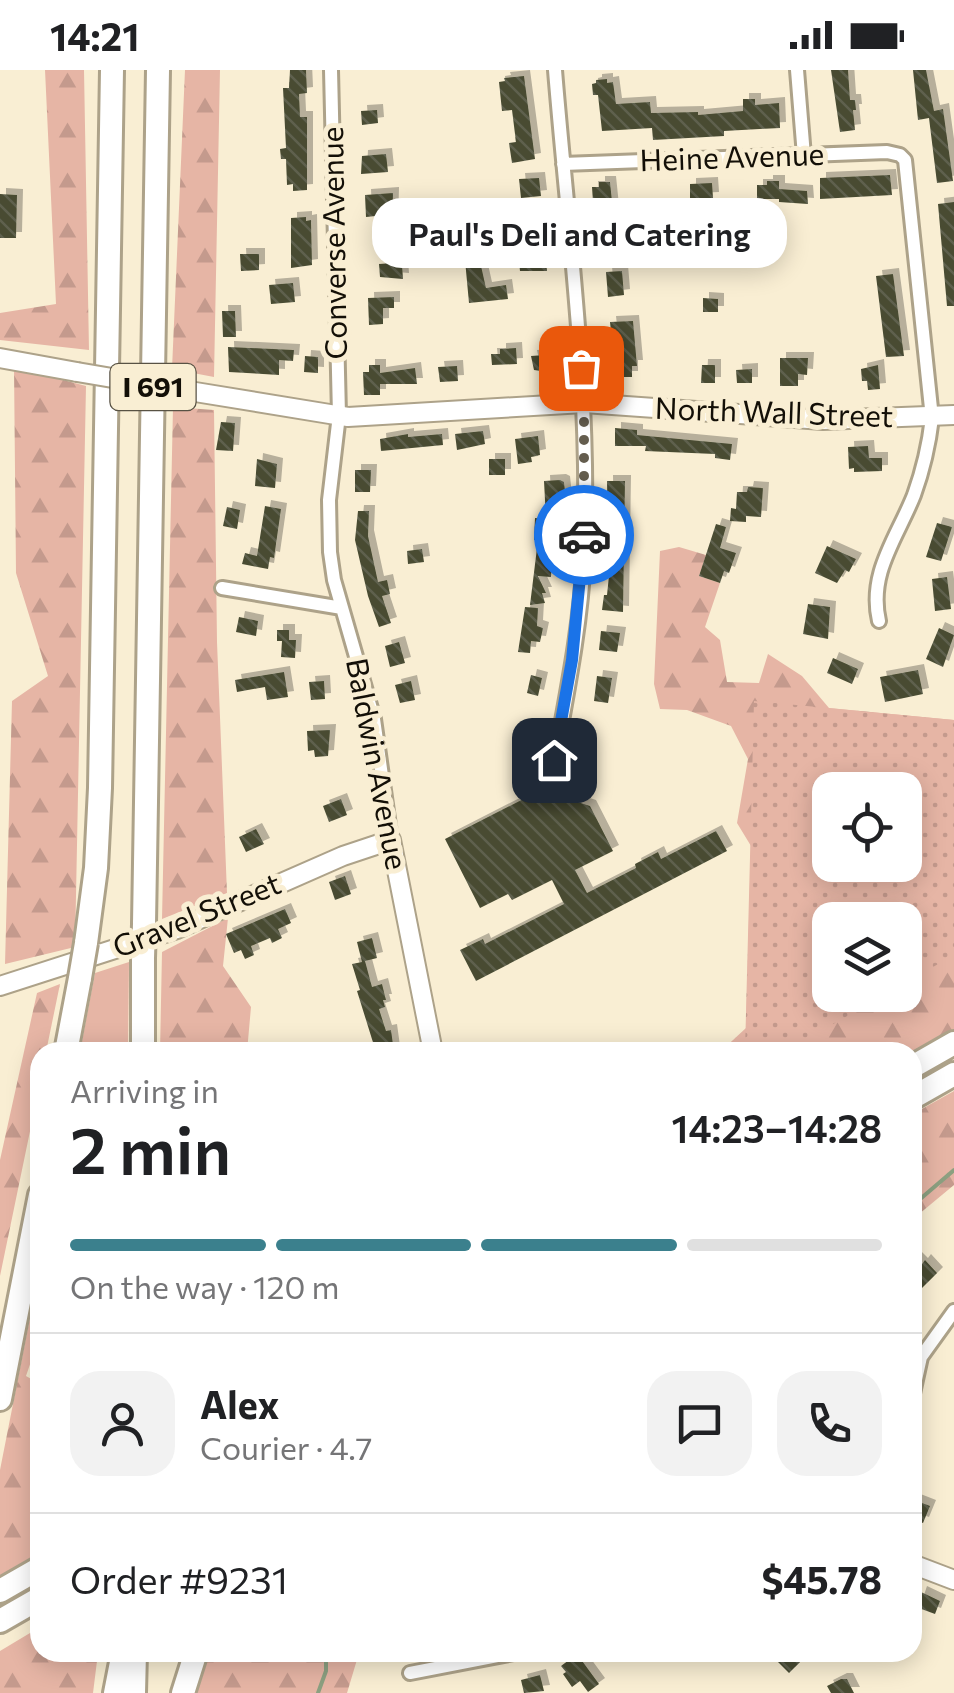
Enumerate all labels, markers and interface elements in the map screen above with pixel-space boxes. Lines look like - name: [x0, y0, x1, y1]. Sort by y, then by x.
- text: 14:21: [50, 12, 139, 59]
- street label: Converse Avenue: [312, 126, 353, 360]
- street label: Heine Avenue: [639, 134, 825, 177]
- callout: Paul's Deli and Catering: [374, 198, 788, 268]
- text: Paul's Deli and Catering: [408, 213, 751, 253]
- pin: [539, 326, 624, 411]
- icon: bag: [554, 341, 609, 396]
- road number: I 691: [110, 364, 196, 410]
- street label: North Wall Street: [654, 388, 894, 433]
- courier: [534, 485, 634, 585]
- icon: car: [557, 508, 612, 563]
- street label: Baldwin Avenue: [340, 655, 417, 872]
- pin: [512, 718, 597, 803]
- icon: home: [527, 733, 582, 788]
- map controls: [812, 772, 922, 1012]
- button: locate: [812, 772, 922, 882]
- street label: Gravel Street: [107, 863, 285, 964]
- button: layers: [812, 902, 922, 1012]
- text: Arriving in: [70, 1070, 219, 1110]
- text: 14:23–14:28: [672, 1104, 882, 1151]
- text: 2 min: [70, 1108, 231, 1187]
- text: On the way · 120 m: [70, 1266, 339, 1306]
- button: person: [70, 1371, 175, 1476]
- button: chat: [647, 1371, 752, 1476]
- button: phone: [777, 1371, 882, 1476]
- text: Alex: [200, 1380, 279, 1427]
- text: Courier · 4.7: [200, 1427, 373, 1467]
- text: Order #9231: [70, 1555, 288, 1602]
- text: $45.78: [761, 1555, 882, 1602]

